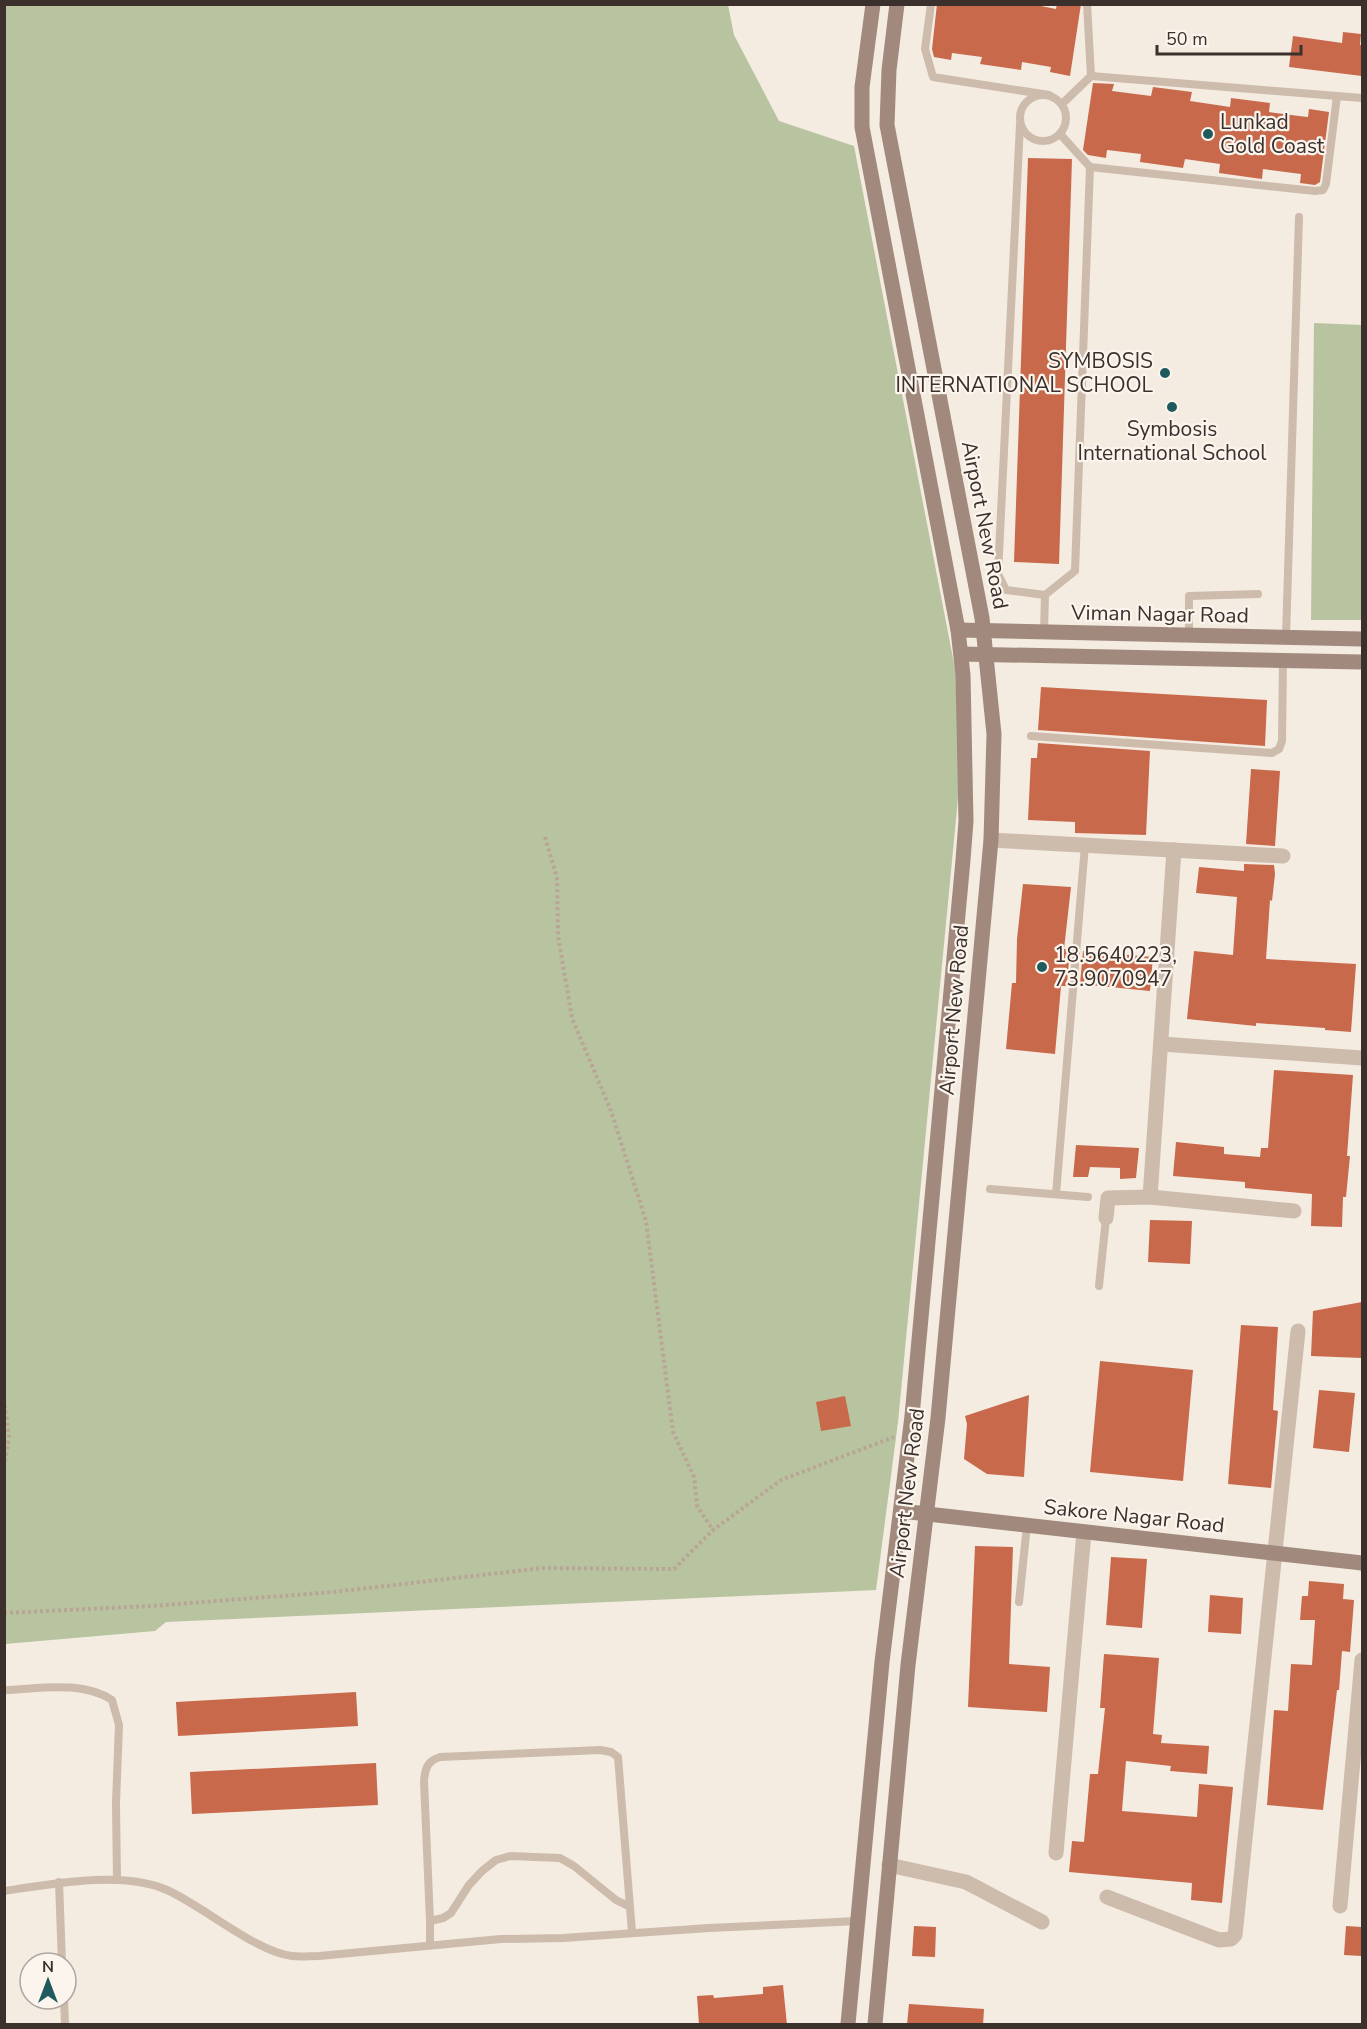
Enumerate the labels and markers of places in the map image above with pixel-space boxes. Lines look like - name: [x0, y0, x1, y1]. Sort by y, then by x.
- place label: Lunkad Gold Coast: [1220, 108, 1325, 160]
- marker: Lunkad Gold Coast: [1201, 127, 1215, 141]
- place label: SYMBOSIS INTERNATIONAL SCHOOL: [895, 347, 1154, 399]
- marker: SYMBOSIS INTERNATIONAL SCHOOL: [1158, 366, 1172, 380]
- marker: Symbosis International School: [1165, 400, 1179, 414]
- place label: Symbosis International School: [1078, 415, 1267, 467]
- place label: 18.5640223, 73.9070947: [1054, 941, 1177, 993]
- marker: 18.5640223, 73.9070947: [1035, 960, 1049, 974]

